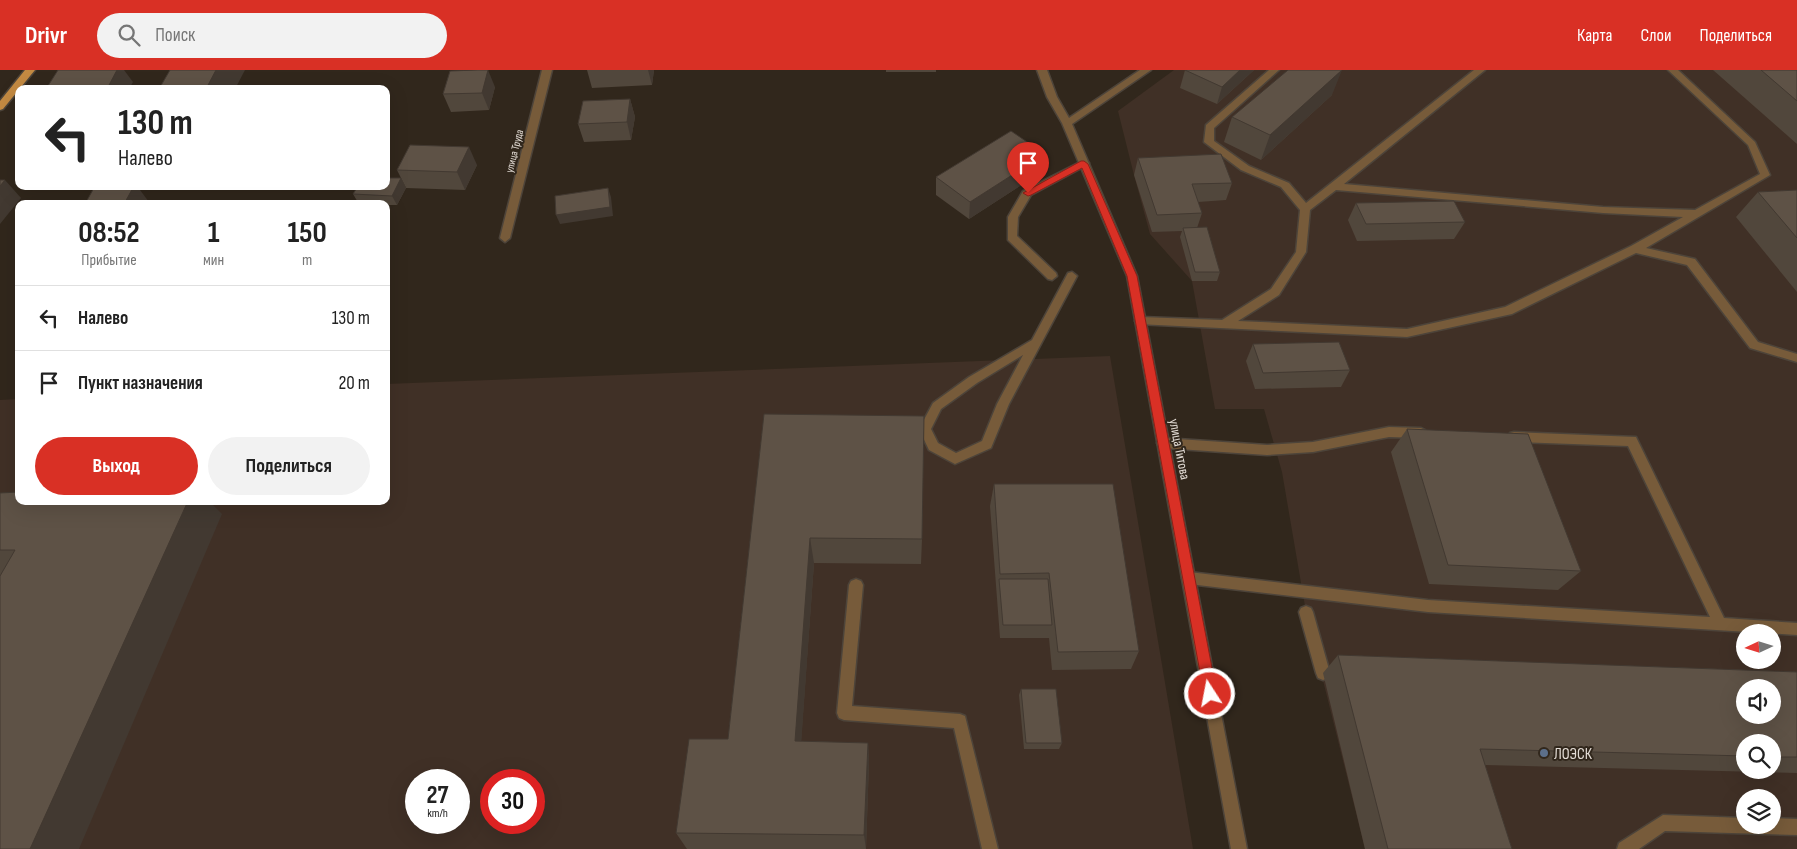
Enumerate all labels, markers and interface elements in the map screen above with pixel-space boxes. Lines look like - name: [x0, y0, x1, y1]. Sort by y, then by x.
- search box: [97, 13, 447, 58]
- text: Drivr: [25, 21, 67, 50]
- icon: search: [115, 21, 143, 49]
- text: Поиск: [155, 24, 195, 47]
- text: Карта: [1577, 25, 1613, 46]
- text: Слои: [1641, 25, 1672, 46]
- text: Поделиться: [1700, 25, 1772, 46]
- text: 130 m: [118, 102, 193, 145]
- icon: left: [35, 105, 100, 170]
- street label: улица Труда: [503, 128, 526, 174]
- pin: [1007, 142, 1049, 193]
- text: Налево: [118, 145, 173, 172]
- icon: arrive: [1014, 149, 1042, 177]
- text: 08:52: [78, 215, 140, 251]
- text: 1: [208, 215, 219, 251]
- text: 150: [287, 215, 327, 251]
- text: Прибытие: [81, 251, 137, 270]
- text: мин: [203, 251, 224, 270]
- text: m: [302, 251, 312, 270]
- icon: left: [35, 304, 63, 332]
- text: Налево: [78, 307, 128, 330]
- text: 130 m: [332, 307, 370, 330]
- icon: arrive: [35, 369, 63, 397]
- text: Пункт назначения: [78, 372, 203, 395]
- text: 20 m: [338, 372, 370, 395]
- street label: улица Титова: [1165, 417, 1194, 481]
- button: Выход: [35, 437, 198, 495]
- button: Поделиться: [208, 437, 370, 495]
- north arrow: [1736, 624, 1781, 669]
- map controls: [1736, 624, 1781, 834]
- position arrow: [1183, 667, 1235, 719]
- button: sound: [1736, 679, 1781, 724]
- button: search: [1736, 734, 1781, 779]
- place label: ЛОЭСК: [1554, 745, 1593, 764]
- marker: ЛОЭСК: [1538, 747, 1550, 759]
- speed limit sign: 30: [480, 769, 545, 834]
- text: 27: [427, 780, 448, 811]
- button: layers: [1736, 789, 1781, 834]
- text: km/h: [427, 806, 448, 821]

